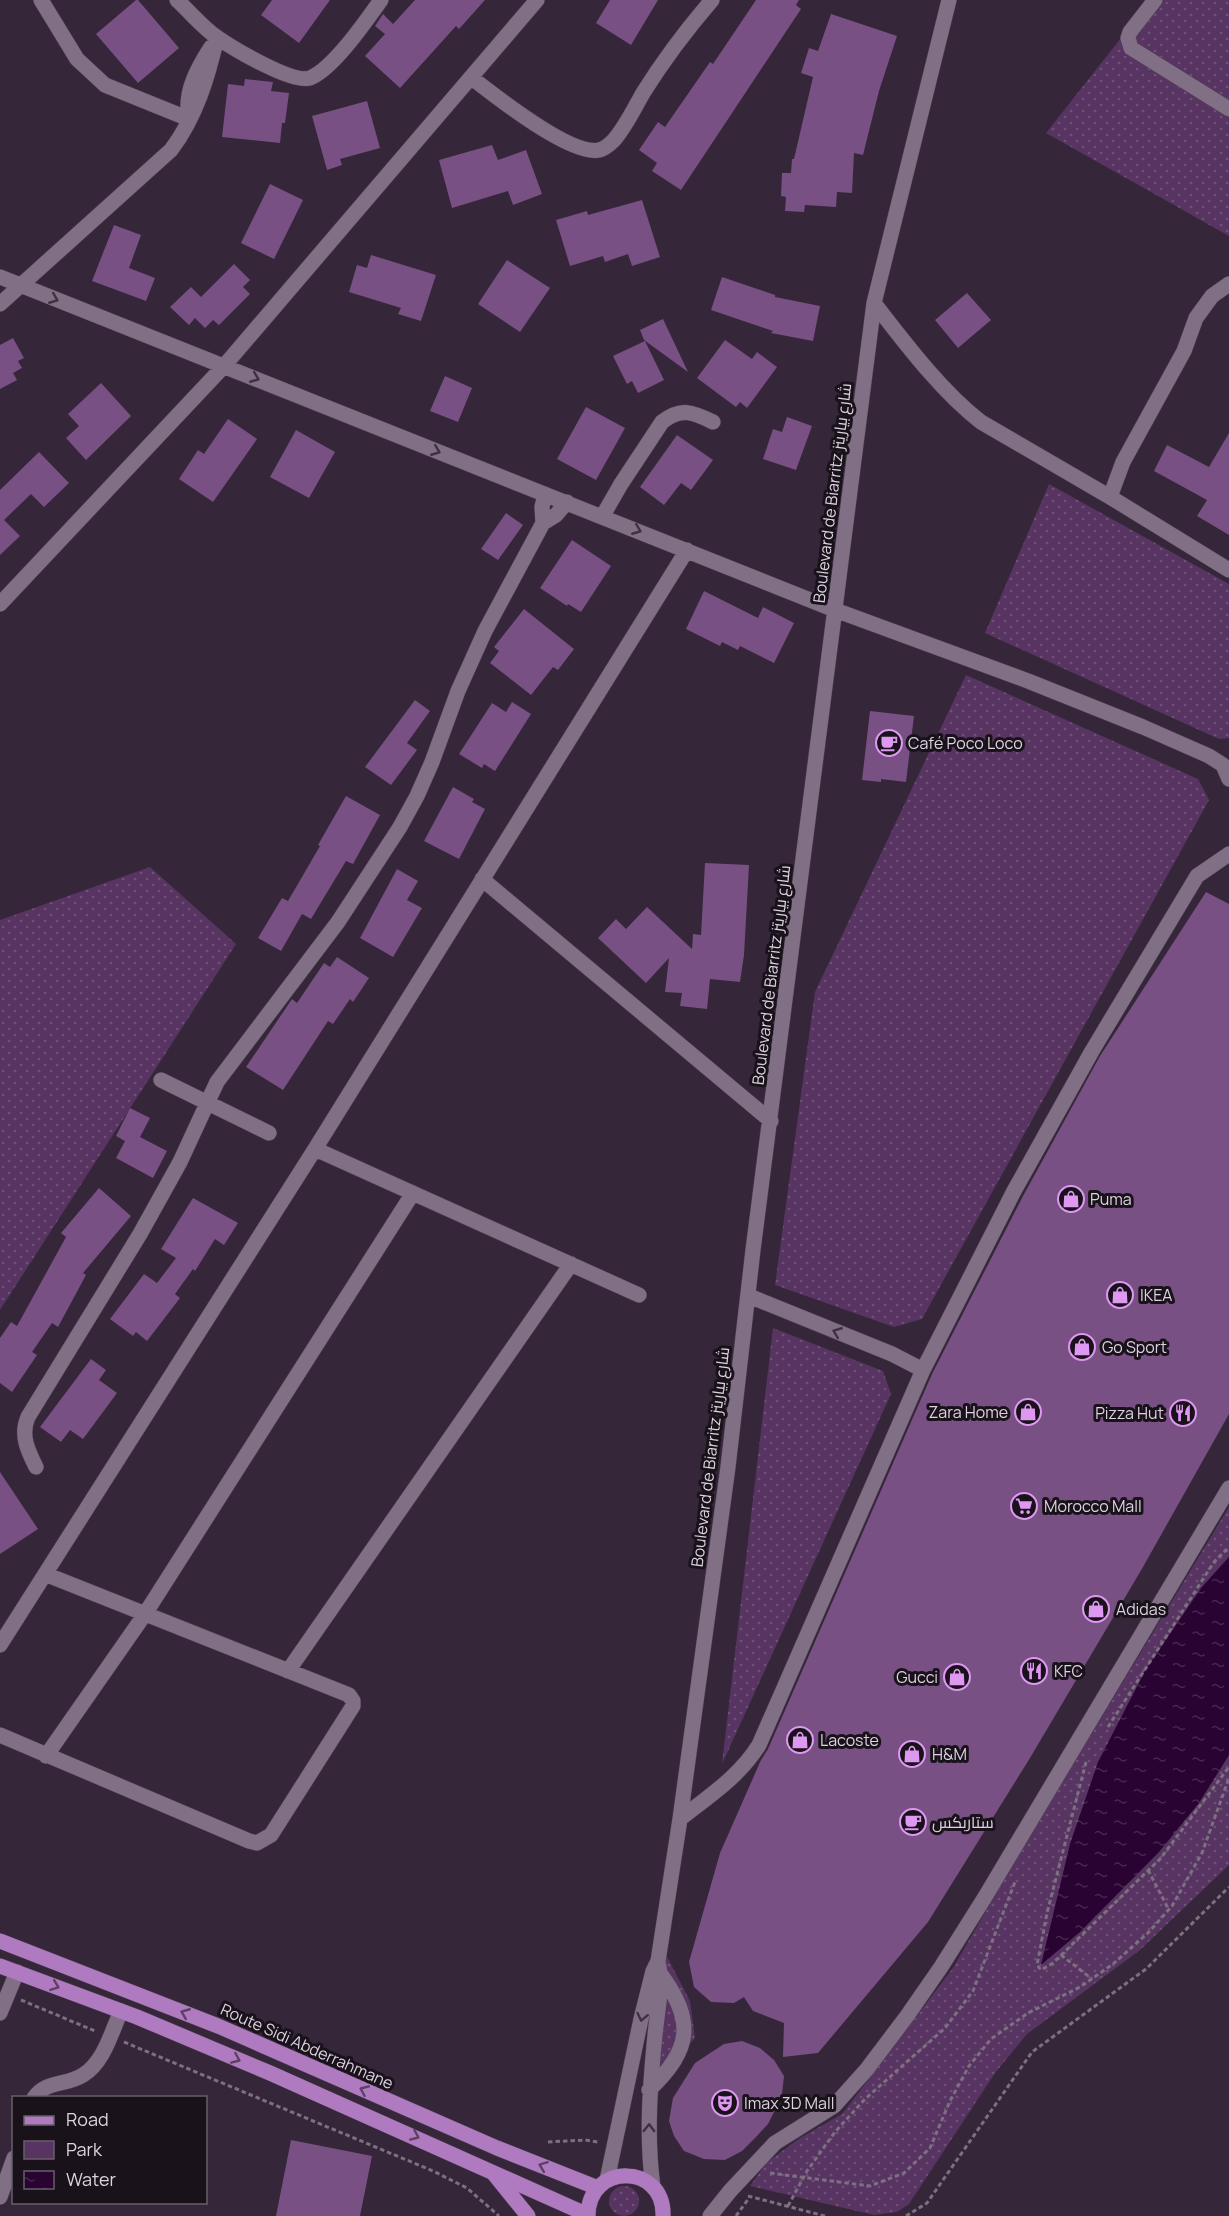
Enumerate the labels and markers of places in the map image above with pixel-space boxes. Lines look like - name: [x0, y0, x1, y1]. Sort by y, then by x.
- cafe icon: Café Poco Loco: [874, 728, 904, 758]
- place label: Café Poco Loco: [908, 732, 1023, 754]
- shop icon: Puma: [1056, 1184, 1086, 1214]
- place label: Puma: [1090, 1188, 1132, 1210]
- shop icon: IKEA: [1105, 1280, 1135, 1310]
- place label: IKEA: [1140, 1284, 1173, 1306]
- shop icon: Go Sport: [1067, 1332, 1097, 1362]
- place label: Go Sport: [1102, 1336, 1167, 1358]
- shop icon: Zara Home: [1013, 1397, 1043, 1427]
- restaurant icon: Pizza Hut: [1168, 1398, 1198, 1428]
- place label: Zara Home: [928, 1401, 1008, 1423]
- place label: Pizza Hut: [1095, 1402, 1164, 1424]
- supermarket icon: Morocco Mall: [1009, 1491, 1039, 1521]
- place label: Morocco Mall: [1044, 1495, 1142, 1517]
- shop icon: Adidas: [1081, 1594, 1111, 1624]
- place label: Adidas: [1116, 1598, 1166, 1620]
- restaurant icon: KFC: [1019, 1656, 1049, 1686]
- place label: KFC: [1054, 1660, 1083, 1682]
- shop icon: Gucci: [942, 1662, 972, 1692]
- place label: Gucci: [896, 1666, 938, 1688]
- shop icon: Lacoste: [785, 1725, 815, 1755]
- place label: Lacoste: [820, 1729, 879, 1751]
- shop icon: H&M: [897, 1739, 927, 1769]
- place label: H&M: [932, 1743, 967, 1765]
- cafe icon: ستاربكس: [898, 1807, 928, 1837]
- place label: ستاربكس: [932, 1811, 994, 1833]
- theatre icon: Imax 3D Mall: [710, 2088, 740, 2118]
- place label: Imax 3D Mall: [744, 2092, 834, 2114]

